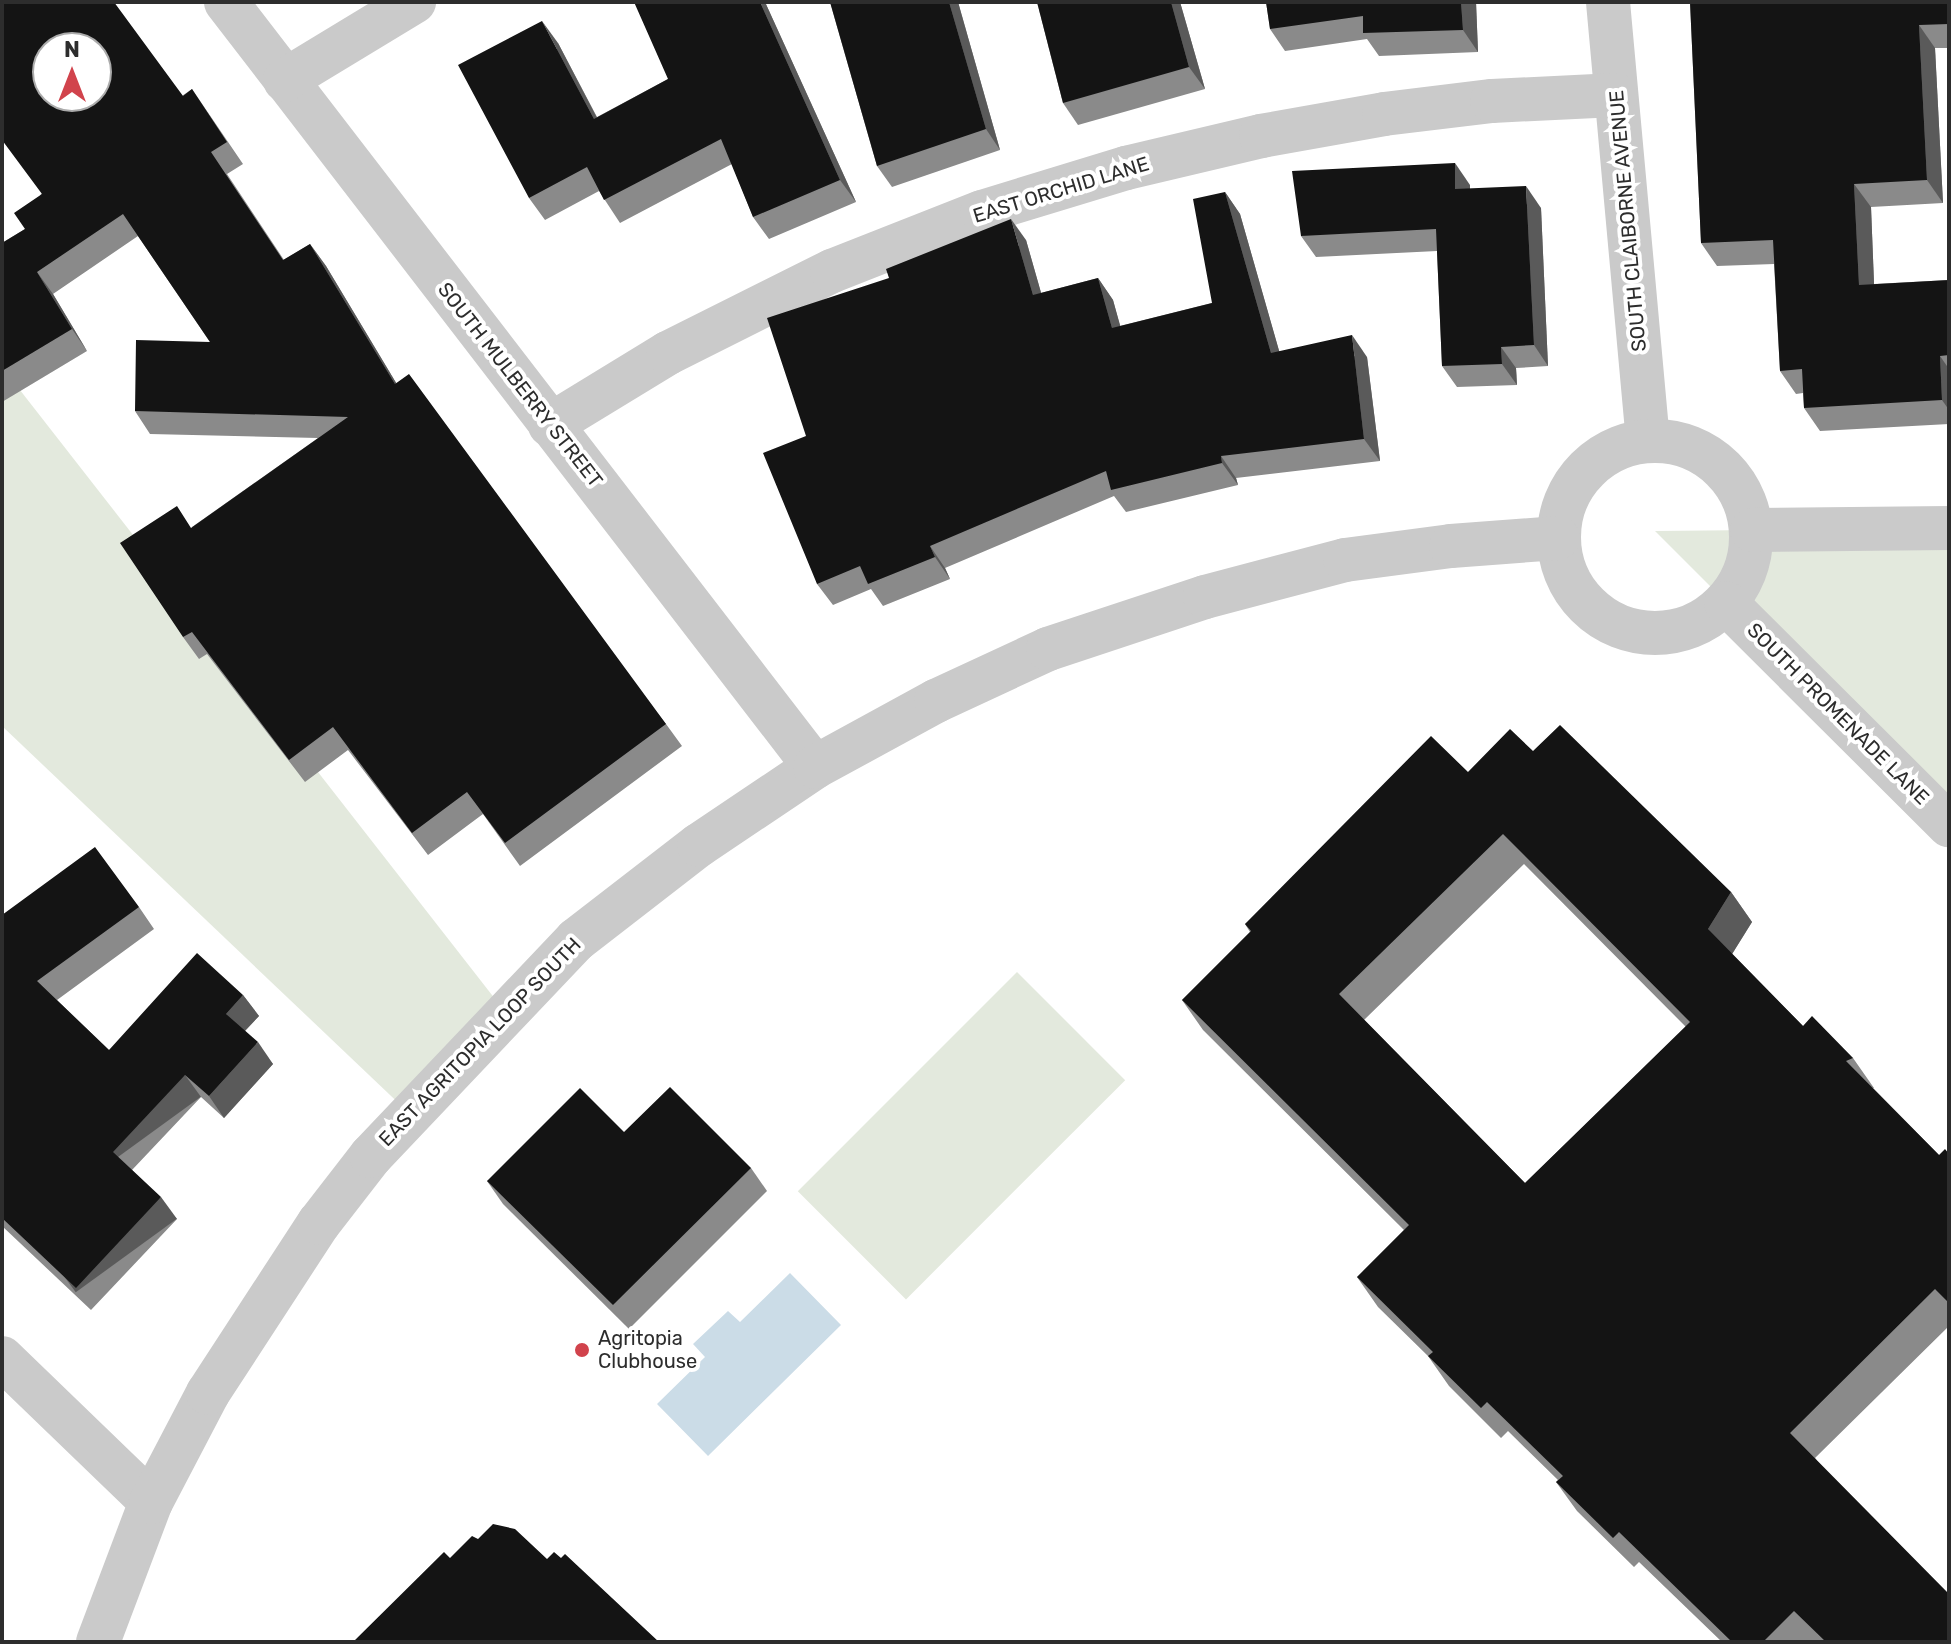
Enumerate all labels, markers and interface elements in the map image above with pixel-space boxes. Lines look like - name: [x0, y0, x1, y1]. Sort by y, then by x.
- north arrow: [32, 32, 112, 112]
- text: N: [64, 36, 80, 63]
- street label: SOUTH CLAIBORNE AVENUE: [1605, 89, 1651, 353]
- street label: EAST ORCHID LANE: [970, 152, 1152, 228]
- street label: SOUTH MULBERRY STREET: [432, 278, 608, 492]
- street label: SOUTH PROMENADE LANE: [1742, 618, 1934, 810]
- street label: EAST AGRITOPIA LOOP SOUTH: [373, 932, 587, 1152]
- place label: Agritopia Clubhouse: [598, 1326, 697, 1373]
- marker: Agritopia Clubhouse: [573, 1341, 591, 1359]

